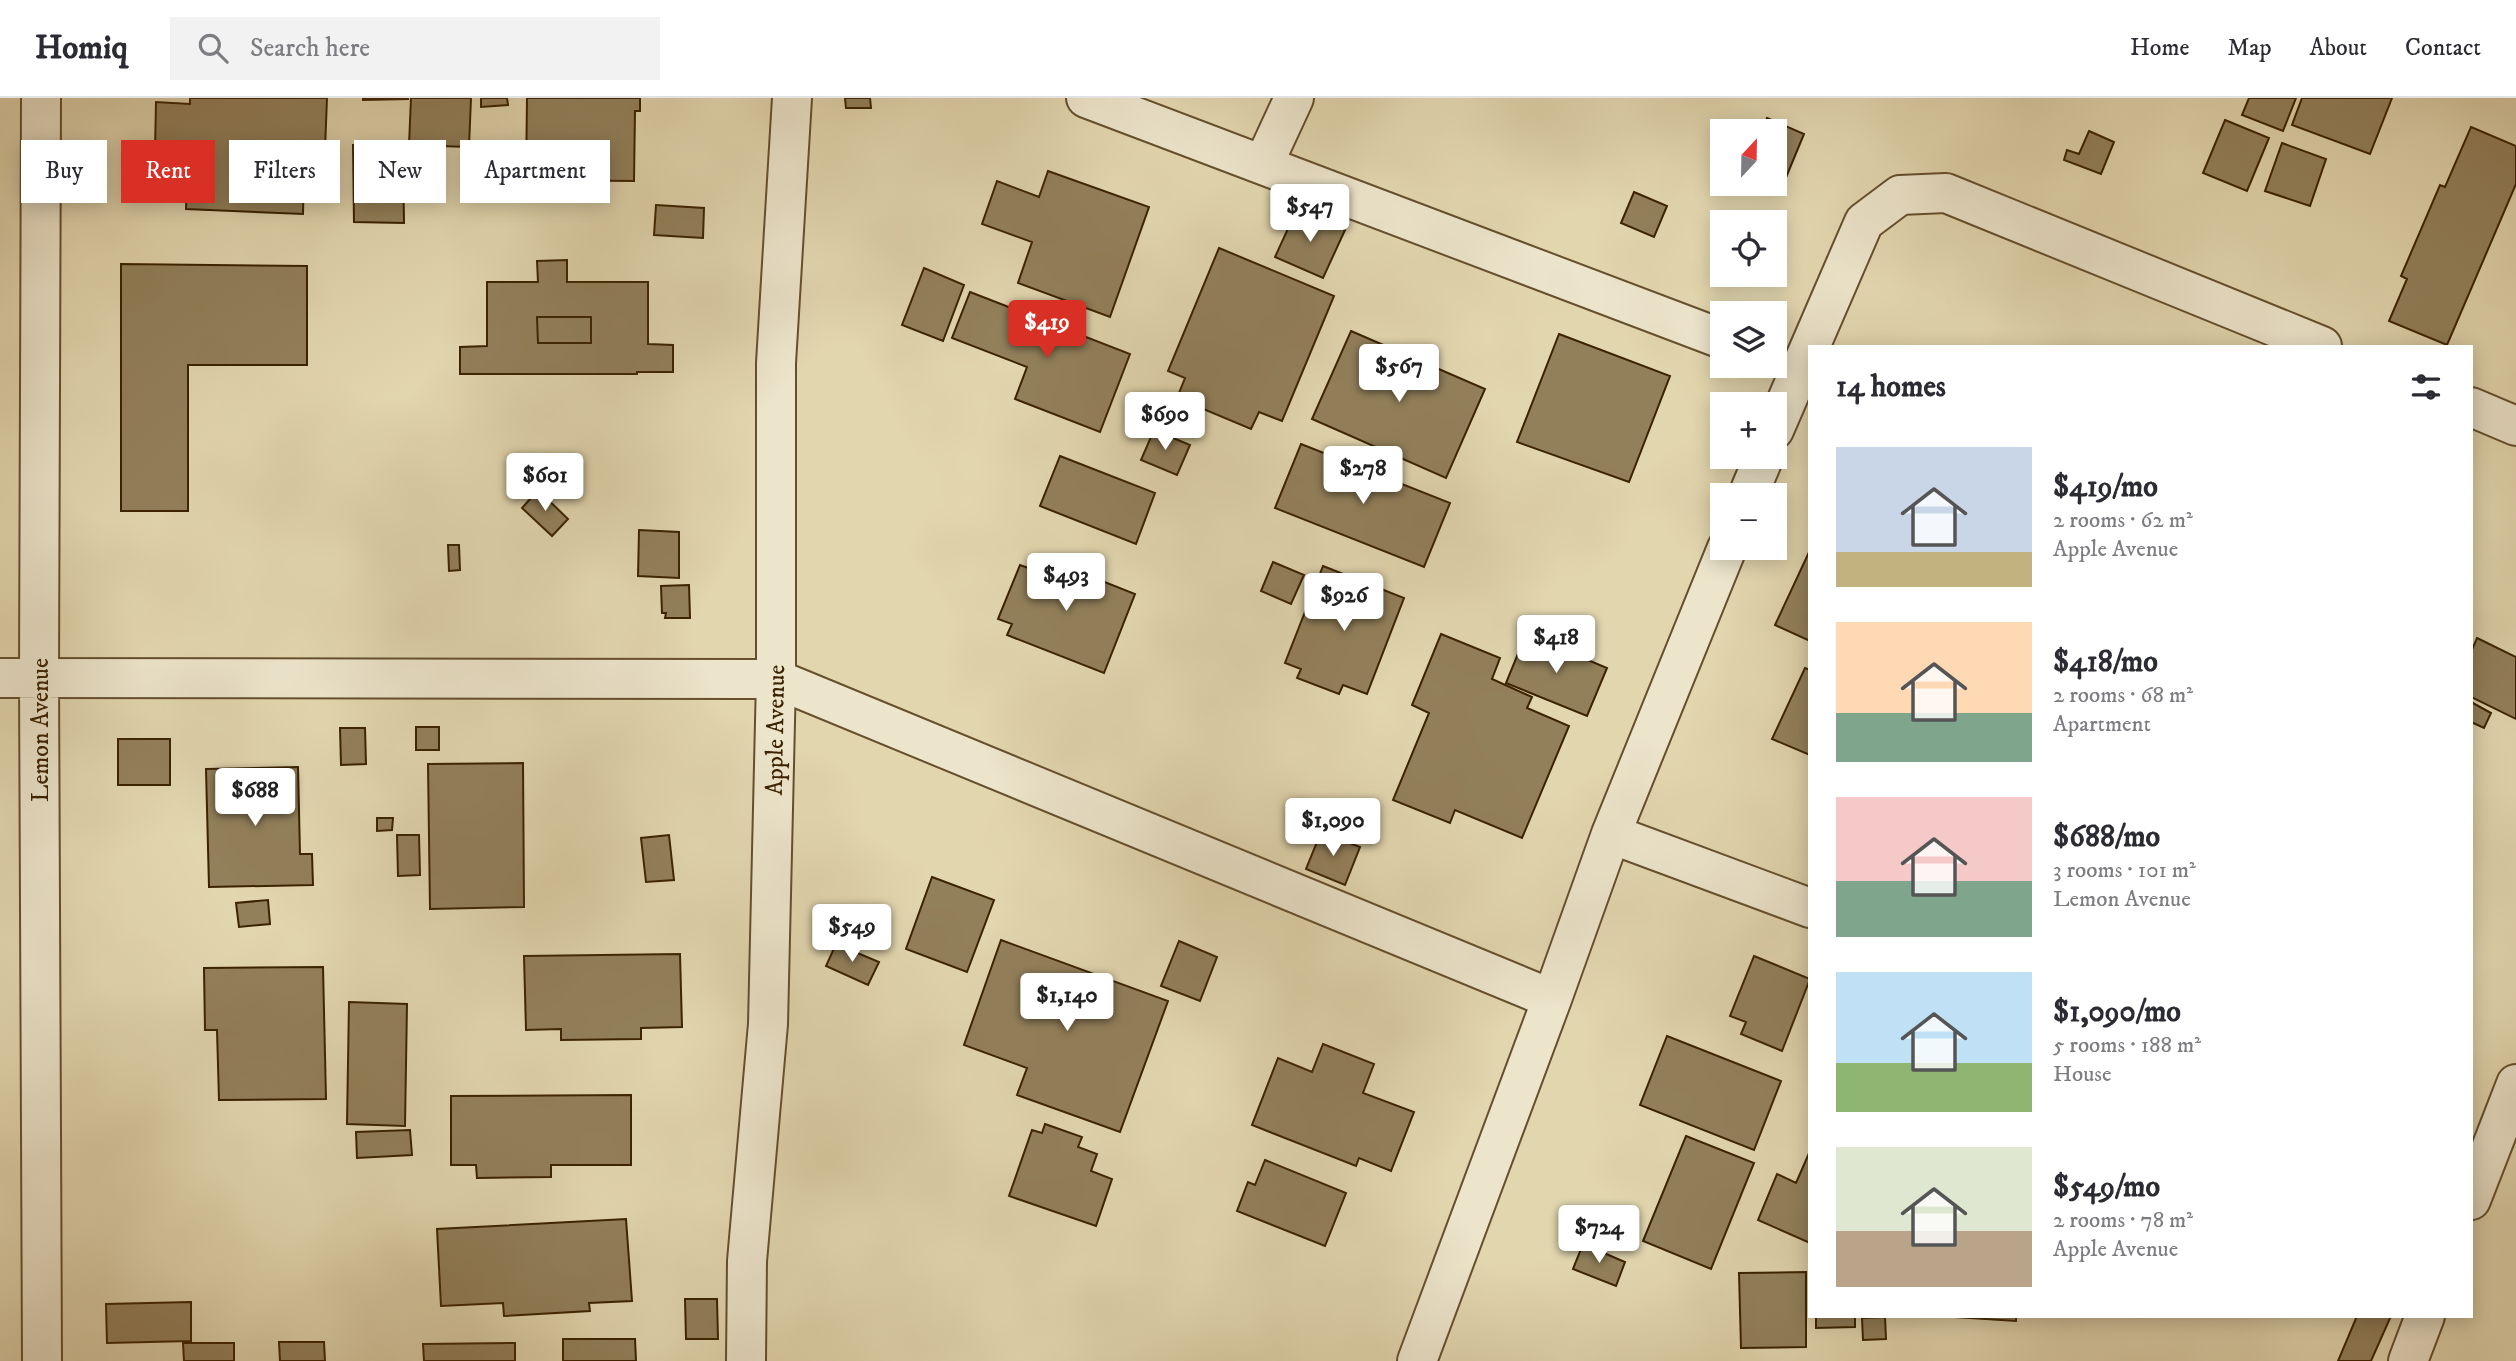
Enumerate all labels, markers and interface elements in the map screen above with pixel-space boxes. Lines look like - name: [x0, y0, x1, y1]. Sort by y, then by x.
- search box: [170, 17, 660, 80]
- text: Homiq: [35, 28, 128, 69]
- icon: search: [194, 29, 232, 67]
- text: Search here: [250, 32, 370, 65]
- text: Home: [2130, 33, 2189, 63]
- text: Map: [2227, 33, 2272, 63]
- text: About: [2310, 33, 2367, 63]
- text: Contact: [2405, 33, 2481, 63]
- north arrow: [1710, 119, 1787, 196]
- map controls: [1710, 119, 1787, 560]
- chip: Buy: [21, 140, 107, 203]
- chip: Rent: [121, 140, 215, 203]
- chip: Filters: [229, 140, 340, 203]
- chip: New: [354, 140, 446, 203]
- chip: Apartment: [460, 140, 610, 203]
- pin: $547: [1269, 184, 1351, 244]
- text: $547: [1286, 192, 1334, 221]
- button: locate: [1710, 210, 1787, 287]
- pin: $419: [1006, 300, 1088, 360]
- button: layers: [1710, 301, 1787, 378]
- text: $419: [1024, 308, 1070, 337]
- pin: $567: [1358, 344, 1440, 404]
- text: $567: [1375, 352, 1423, 381]
- icon: filters: [2407, 368, 2445, 406]
- text: 14 homes: [1836, 369, 1946, 406]
- pin: $690: [1124, 392, 1206, 452]
- button: +: [1710, 392, 1787, 469]
- text: $690: [1141, 400, 1189, 429]
- pin: $278: [1322, 446, 1404, 506]
- pin: $601: [504, 454, 586, 513]
- text: $278: [1340, 454, 1386, 483]
- text: $601: [522, 461, 568, 490]
- text: $419/mo: [2053, 469, 2158, 506]
- icon: home: [1892, 475, 1976, 559]
- button: −: [1710, 483, 1787, 560]
- text: 2 rooms · 62 m²: [2053, 506, 2193, 535]
- text: Apple Avenue: [2053, 535, 2178, 564]
- pin: $493: [1025, 554, 1107, 613]
- text: $493: [1043, 561, 1089, 590]
- pin: $926: [1303, 574, 1385, 633]
- text: $926: [1320, 581, 1368, 610]
- pin: $418: [1515, 616, 1597, 675]
- text: $418: [1533, 623, 1579, 652]
- text: $418/mo: [2053, 644, 2158, 681]
- icon: home: [1892, 650, 1976, 734]
- street label: Lemon Avenue: [26, 658, 56, 802]
- street label: Apple Avenue: [760, 664, 792, 796]
- text: 2 rooms · 68 m²: [2053, 681, 2193, 710]
- text: Apartment: [2053, 710, 2151, 739]
- pin: $688: [214, 768, 296, 828]
- text: $688: [231, 776, 279, 805]
- pin: $1,090: [1276, 798, 1390, 858]
- text: $1,090: [1301, 806, 1365, 835]
- text: $688/mo: [2053, 819, 2160, 856]
- icon: home: [1892, 825, 1976, 909]
- text: 3 rooms · 101 m²: [2053, 856, 2196, 885]
- text: Lemon Avenue: [2053, 885, 2191, 914]
- pin: $549: [811, 904, 893, 964]
- text: $549: [828, 912, 876, 941]
- pin: $1,140: [1010, 974, 1124, 1033]
- text: $1,140: [1036, 981, 1098, 1010]
- text: $1,090/mo: [2053, 994, 2181, 1031]
- icon: home: [1892, 1000, 1976, 1084]
- text: 5 rooms · 188 m²: [2053, 1031, 2201, 1060]
- text: House: [2053, 1060, 2111, 1089]
- text: $549/mo: [2053, 1169, 2160, 1206]
- icon: home: [1892, 1175, 1976, 1259]
- pin: $724: [1558, 1206, 1640, 1265]
- text: 2 rooms · 78 m²: [2053, 1206, 2193, 1235]
- text: $724: [1574, 1213, 1624, 1242]
- text: Apple Avenue: [2053, 1235, 2178, 1264]

